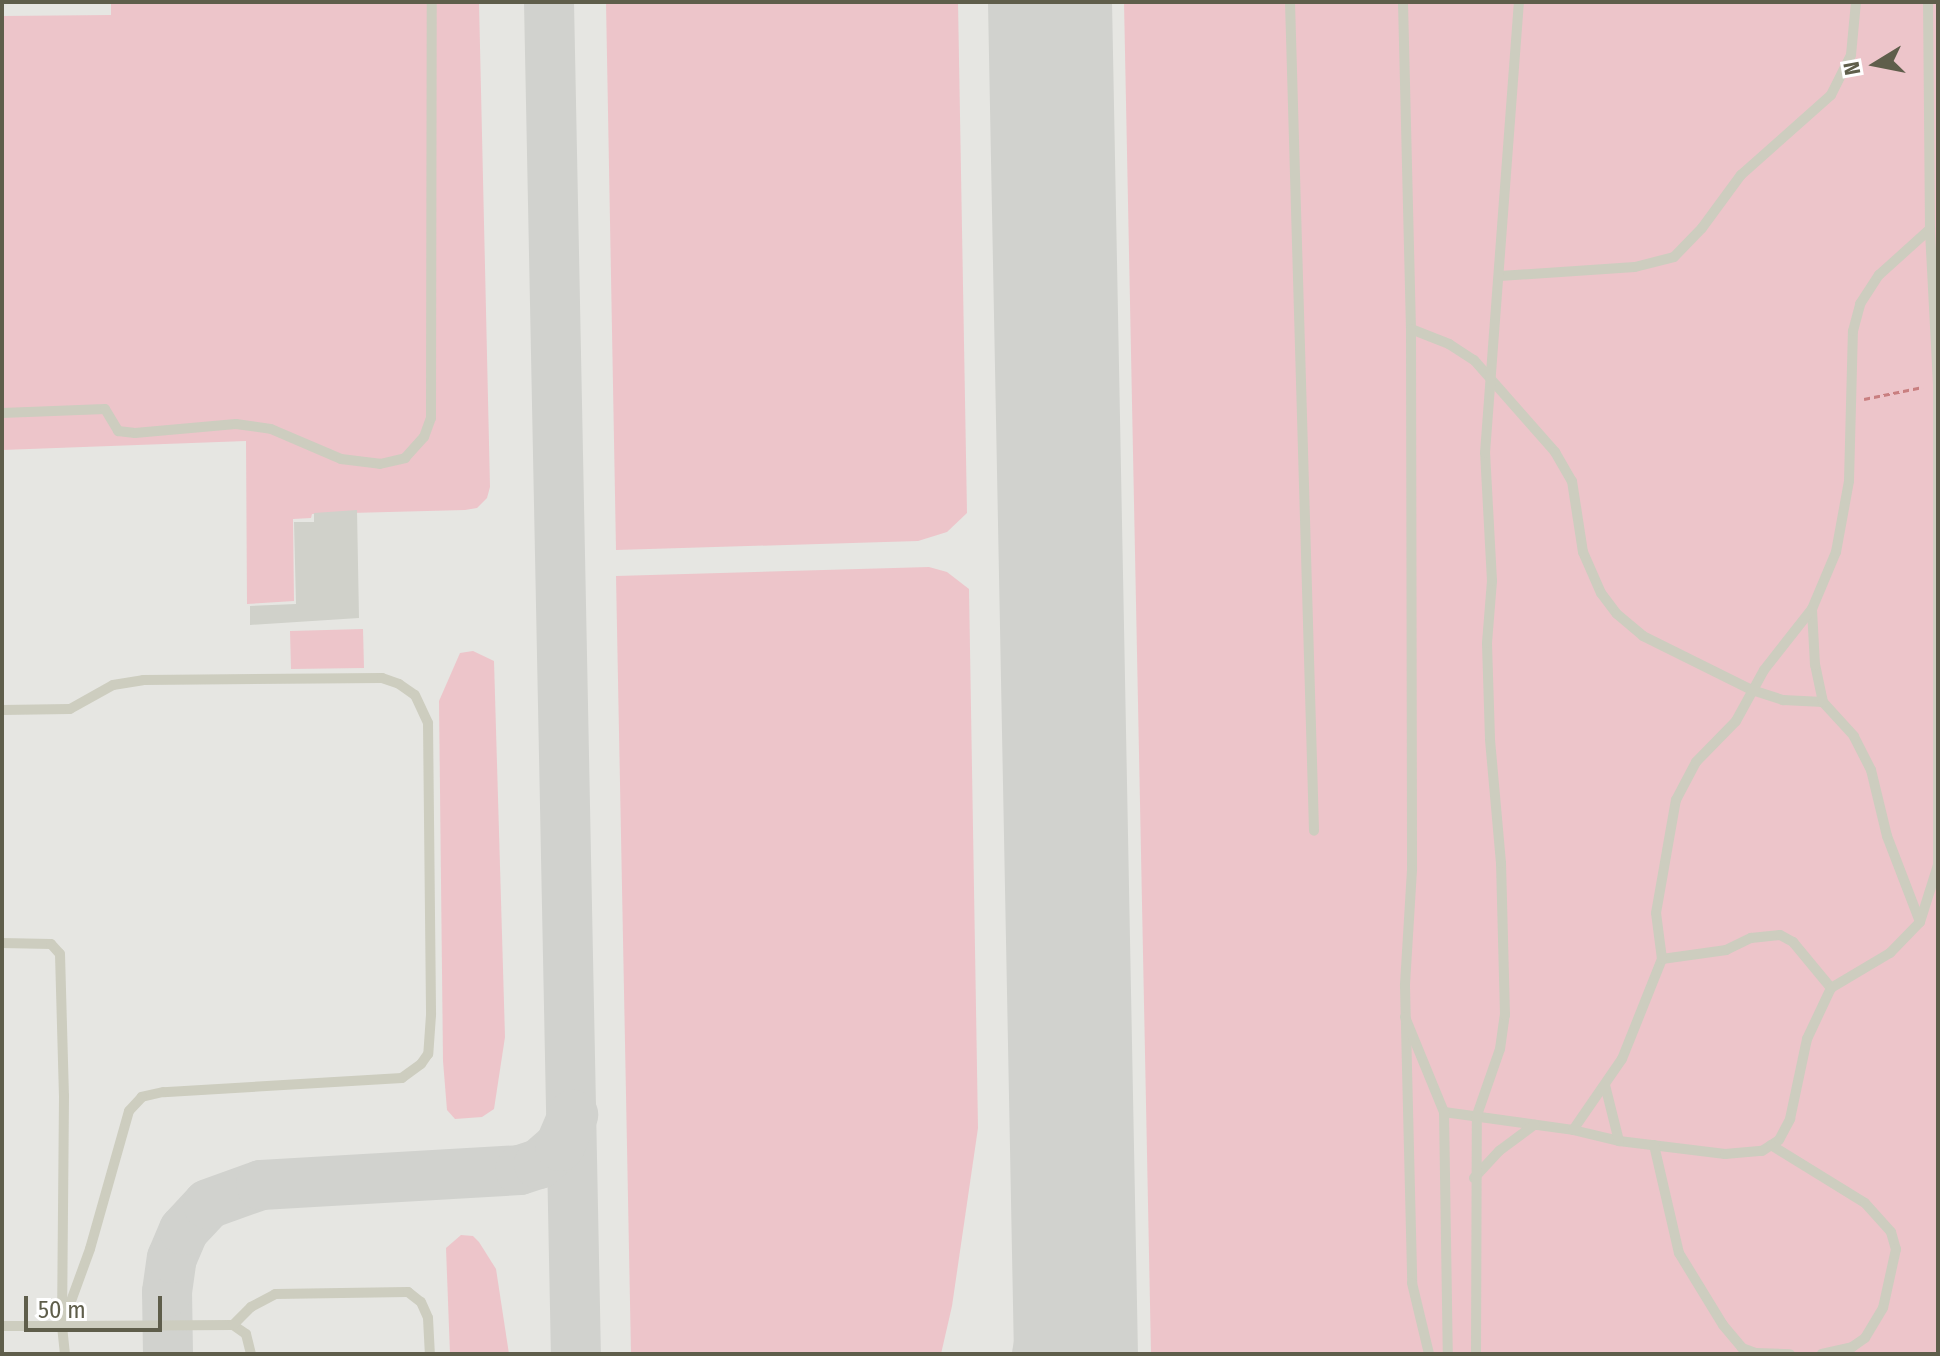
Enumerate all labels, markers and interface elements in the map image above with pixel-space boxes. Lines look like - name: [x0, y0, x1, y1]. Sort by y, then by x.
- north arrow: [1836, 24, 1916, 104]
- text: N: [1837, 59, 1866, 77]
- scale bar: [28, 1280, 166, 1330]
- text: 50 m: [38, 1296, 86, 1324]

